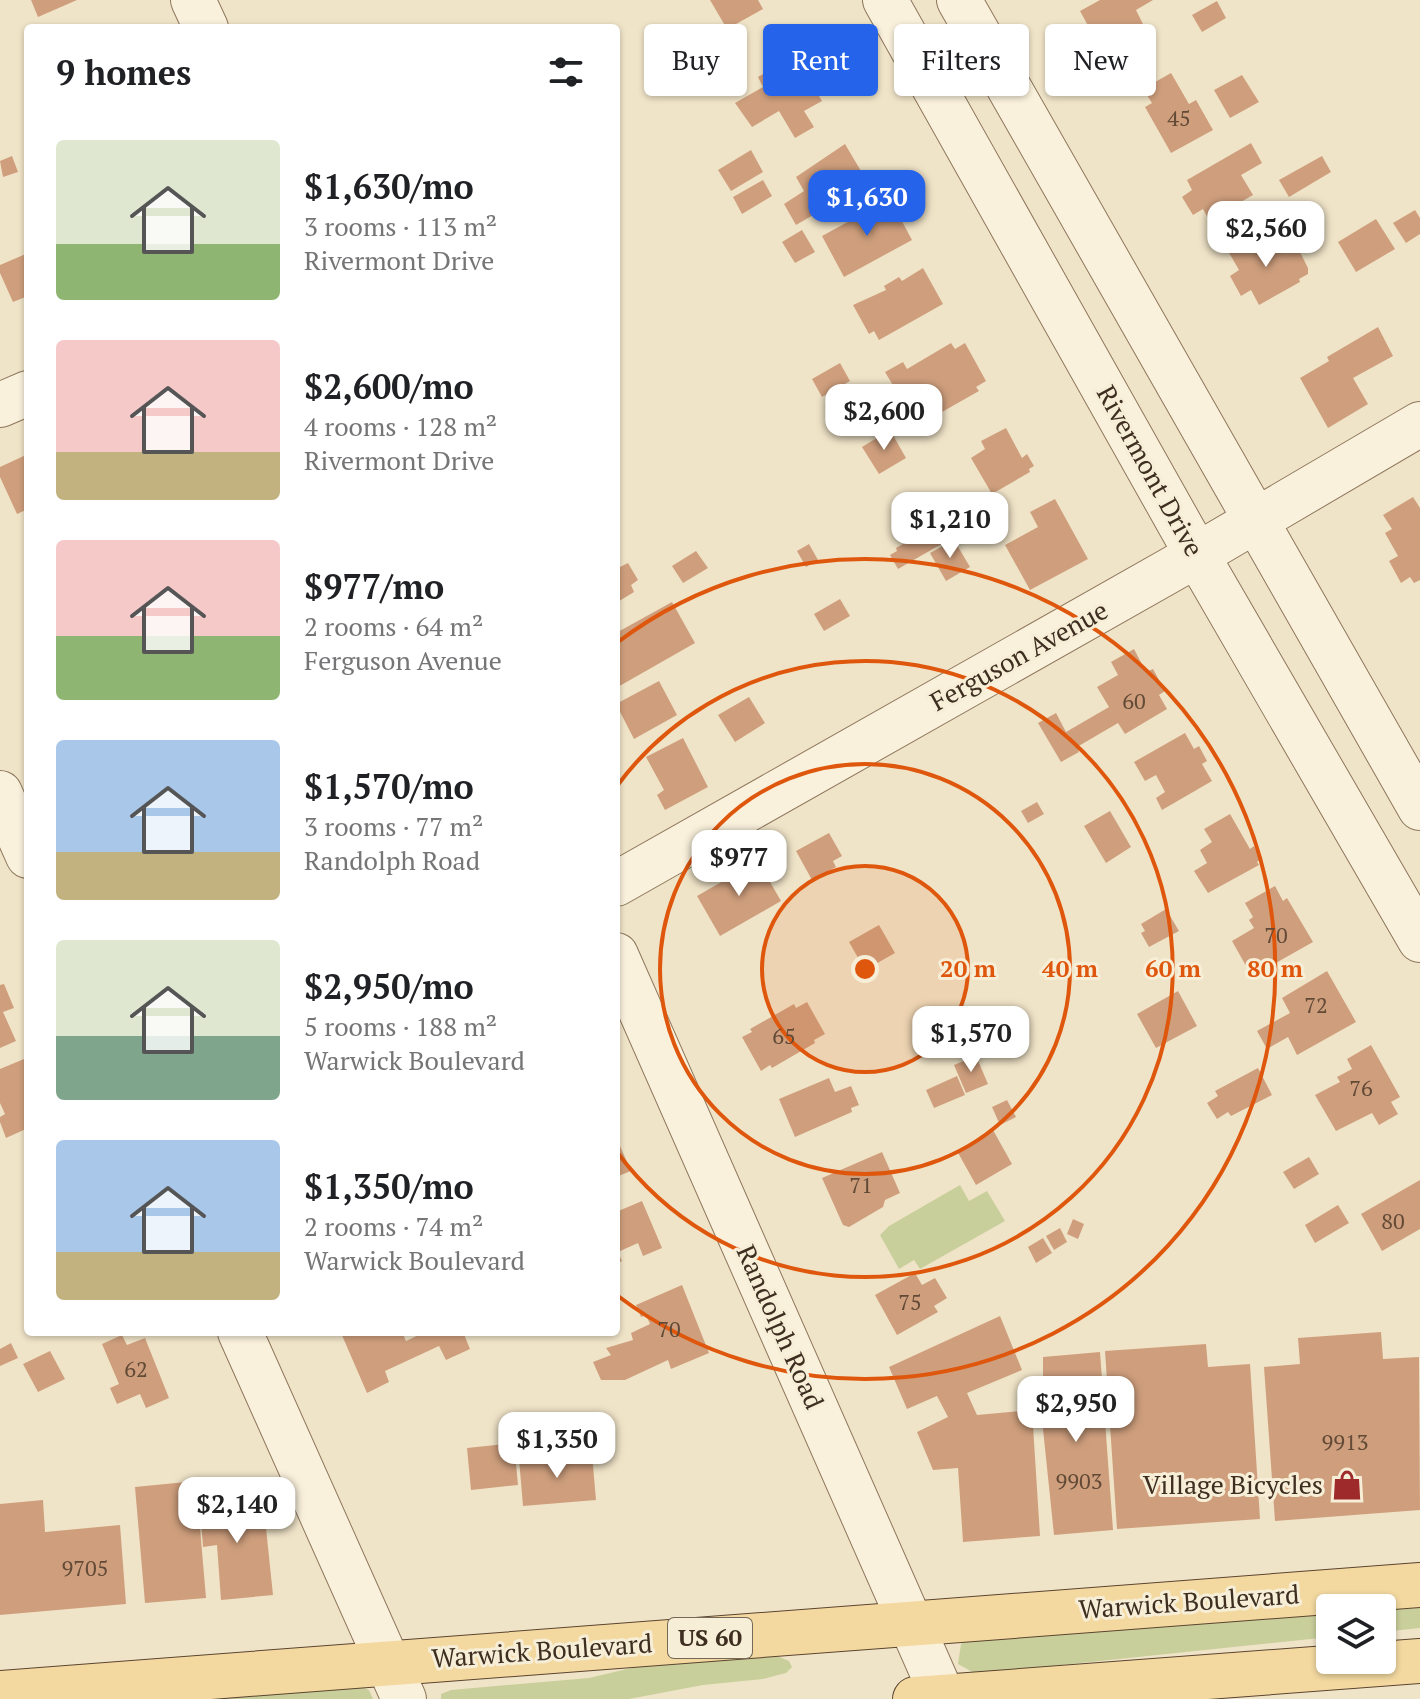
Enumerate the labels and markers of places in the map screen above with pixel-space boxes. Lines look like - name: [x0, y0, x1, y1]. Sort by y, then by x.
- pin: $1,630: [802, 170, 932, 238]
- pin: $2,560: [1201, 201, 1331, 269]
- pin: $2,600: [819, 384, 949, 452]
- pin: $1,210: [885, 492, 1015, 560]
- pin: $977: [692, 830, 786, 898]
- centre of rings: [851, 955, 879, 983]
- pin: $1,570: [906, 1006, 1036, 1074]
- pin: $2,950: [1011, 1376, 1141, 1444]
- pin: $1,350: [492, 1412, 622, 1480]
- place label: Village Bicycles: [1143, 1467, 1323, 1501]
- shop icon: Village Bicycles: [1330, 1468, 1364, 1502]
- pin: $2,140: [172, 1477, 302, 1545]

